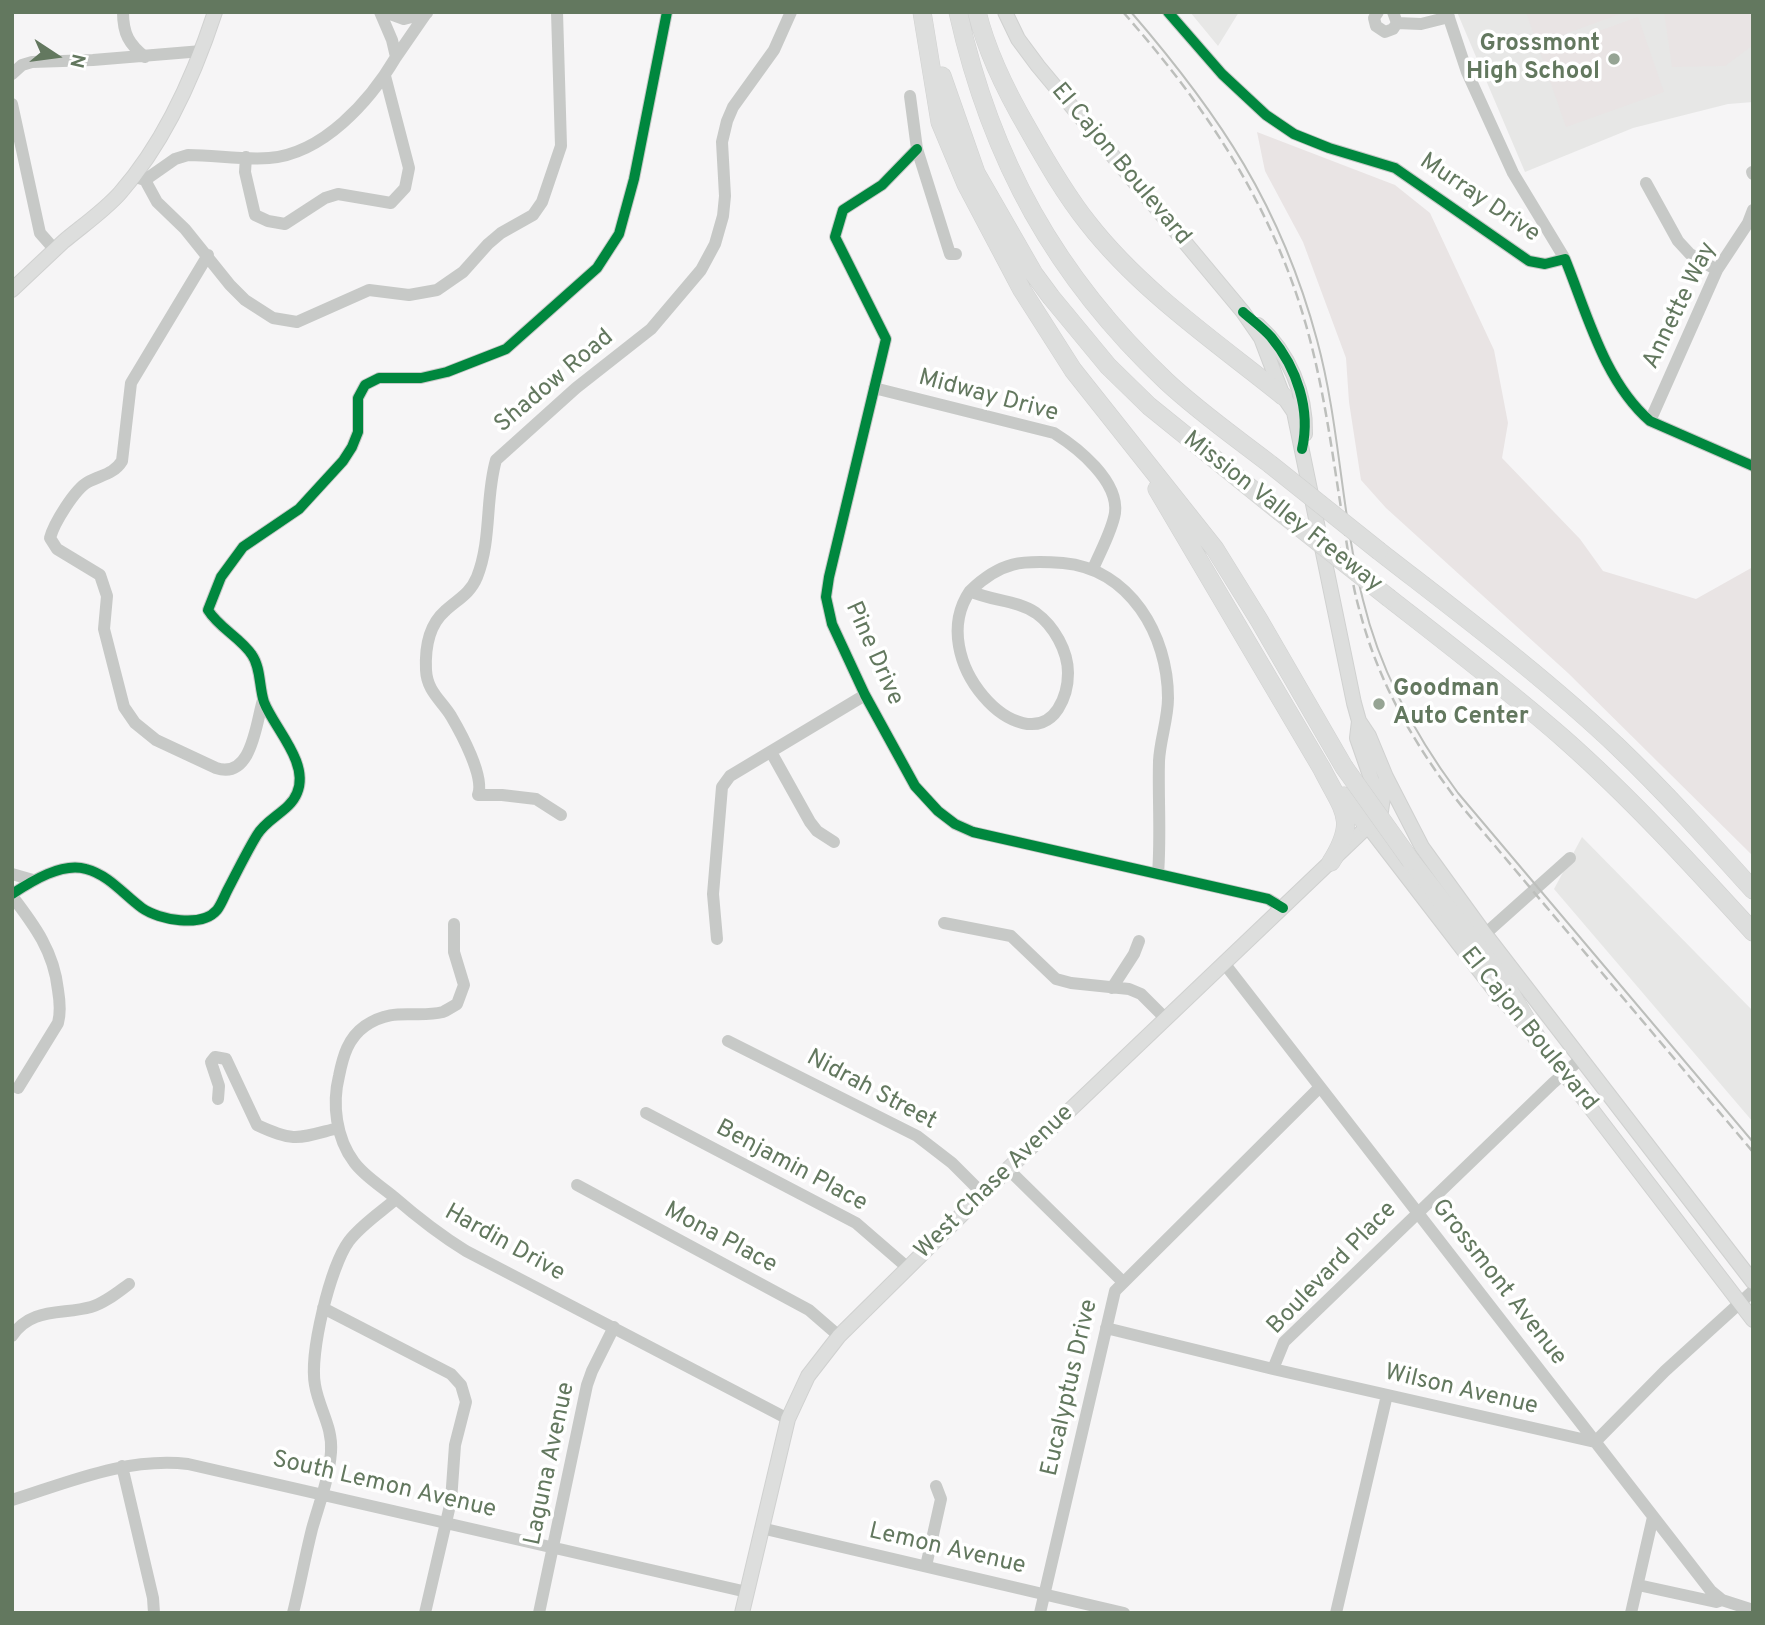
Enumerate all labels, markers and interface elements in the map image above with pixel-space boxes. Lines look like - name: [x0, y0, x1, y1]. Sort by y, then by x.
- north arrow: [21, 21, 91, 91]
- place label: Grossmont High School: [1466, 31, 1600, 87]
- text: N: [63, 51, 90, 70]
- marker: Grossmont High School: [1606, 51, 1622, 67]
- street label: El Cajon Boulevard: [1044, 78, 1196, 252]
- street label: Murray Drive: [1413, 148, 1545, 250]
- street label: Annette Way: [1638, 238, 1724, 374]
- street label: Shadow Road: [490, 324, 620, 440]
- street label: Midway Drive: [915, 365, 1061, 429]
- street label: Mission Valley Freeway: [1177, 426, 1387, 600]
- street label: Pine Drive: [837, 598, 909, 710]
- place label: Goodman Auto Center: [1393, 676, 1529, 732]
- marker: Goodman Auto Center: [1371, 696, 1387, 712]
- street label: El Cajon Boulevard: [1453, 942, 1603, 1118]
- street label: Nidrah Street: [801, 1045, 941, 1137]
- street label: West Chase Avenue: [910, 1100, 1080, 1266]
- street label: Benjamin Place: [710, 1115, 872, 1219]
- street label: Grossmont Avenue: [1424, 1194, 1572, 1372]
- street label: Mona Place: [658, 1197, 782, 1281]
- street label: Boulevard Place: [1262, 1197, 1404, 1341]
- street label: Hardin Drive: [439, 1199, 569, 1289]
- street label: Eucalyptus Drive: [1037, 1297, 1105, 1479]
- street label: Wilson Avenue: [1382, 1359, 1540, 1423]
- street label: Laguna Avenue: [520, 1380, 582, 1548]
- street label: South Lemon Avenue: [269, 1446, 499, 1526]
- street label: Lemon Avenue: [866, 1518, 1028, 1582]

